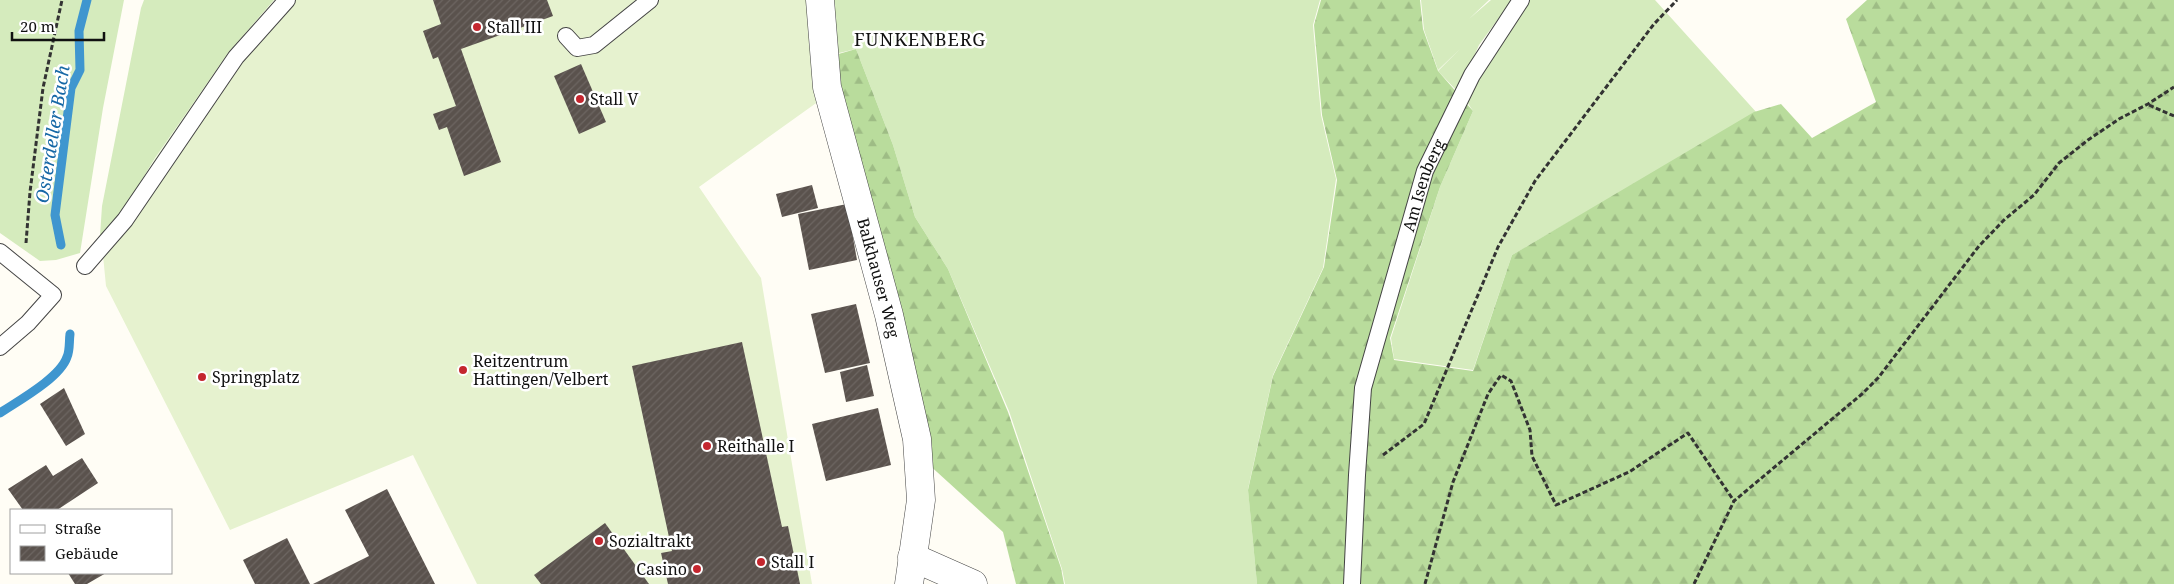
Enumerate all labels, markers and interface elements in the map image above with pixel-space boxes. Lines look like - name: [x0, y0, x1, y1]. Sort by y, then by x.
- scale bar: [12, 10, 105, 42]
- text: 20 m: [20, 16, 55, 36]
- place label: Stall III: [487, 16, 542, 38]
- marker: Stall III: [471, 21, 483, 33]
- district label: FUNKENBERG: [854, 27, 986, 51]
- water label: Osterdeller Bach: [29, 63, 75, 205]
- place label: Stall V: [590, 88, 638, 110]
- marker: Stall V: [574, 93, 586, 105]
- street label: Am Isenberg: [1397, 135, 1450, 234]
- street label: Balkhauser Weg: [852, 215, 905, 340]
- place label: Reitzentrum Hattingen/Velbert: [473, 350, 609, 390]
- marker: Reitzentrum Hattingen/Velbert: [457, 364, 469, 376]
- place label: Springplatz: [212, 366, 300, 388]
- marker: Springplatz: [196, 371, 208, 383]
- place label: Reithalle I: [717, 435, 795, 457]
- marker: Reithalle I: [701, 440, 713, 452]
- legend: [10, 509, 172, 574]
- text: Straße: [55, 518, 101, 538]
- place label: Sozialtrakt: [609, 530, 691, 552]
- marker: Sozialtrakt: [593, 535, 605, 547]
- text: Gebäude: [55, 543, 118, 563]
- place label: Stall I: [771, 551, 814, 573]
- marker: Stall I: [755, 556, 767, 568]
- place label: Casino: [636, 558, 687, 580]
- marker: Casino: [691, 563, 703, 575]

